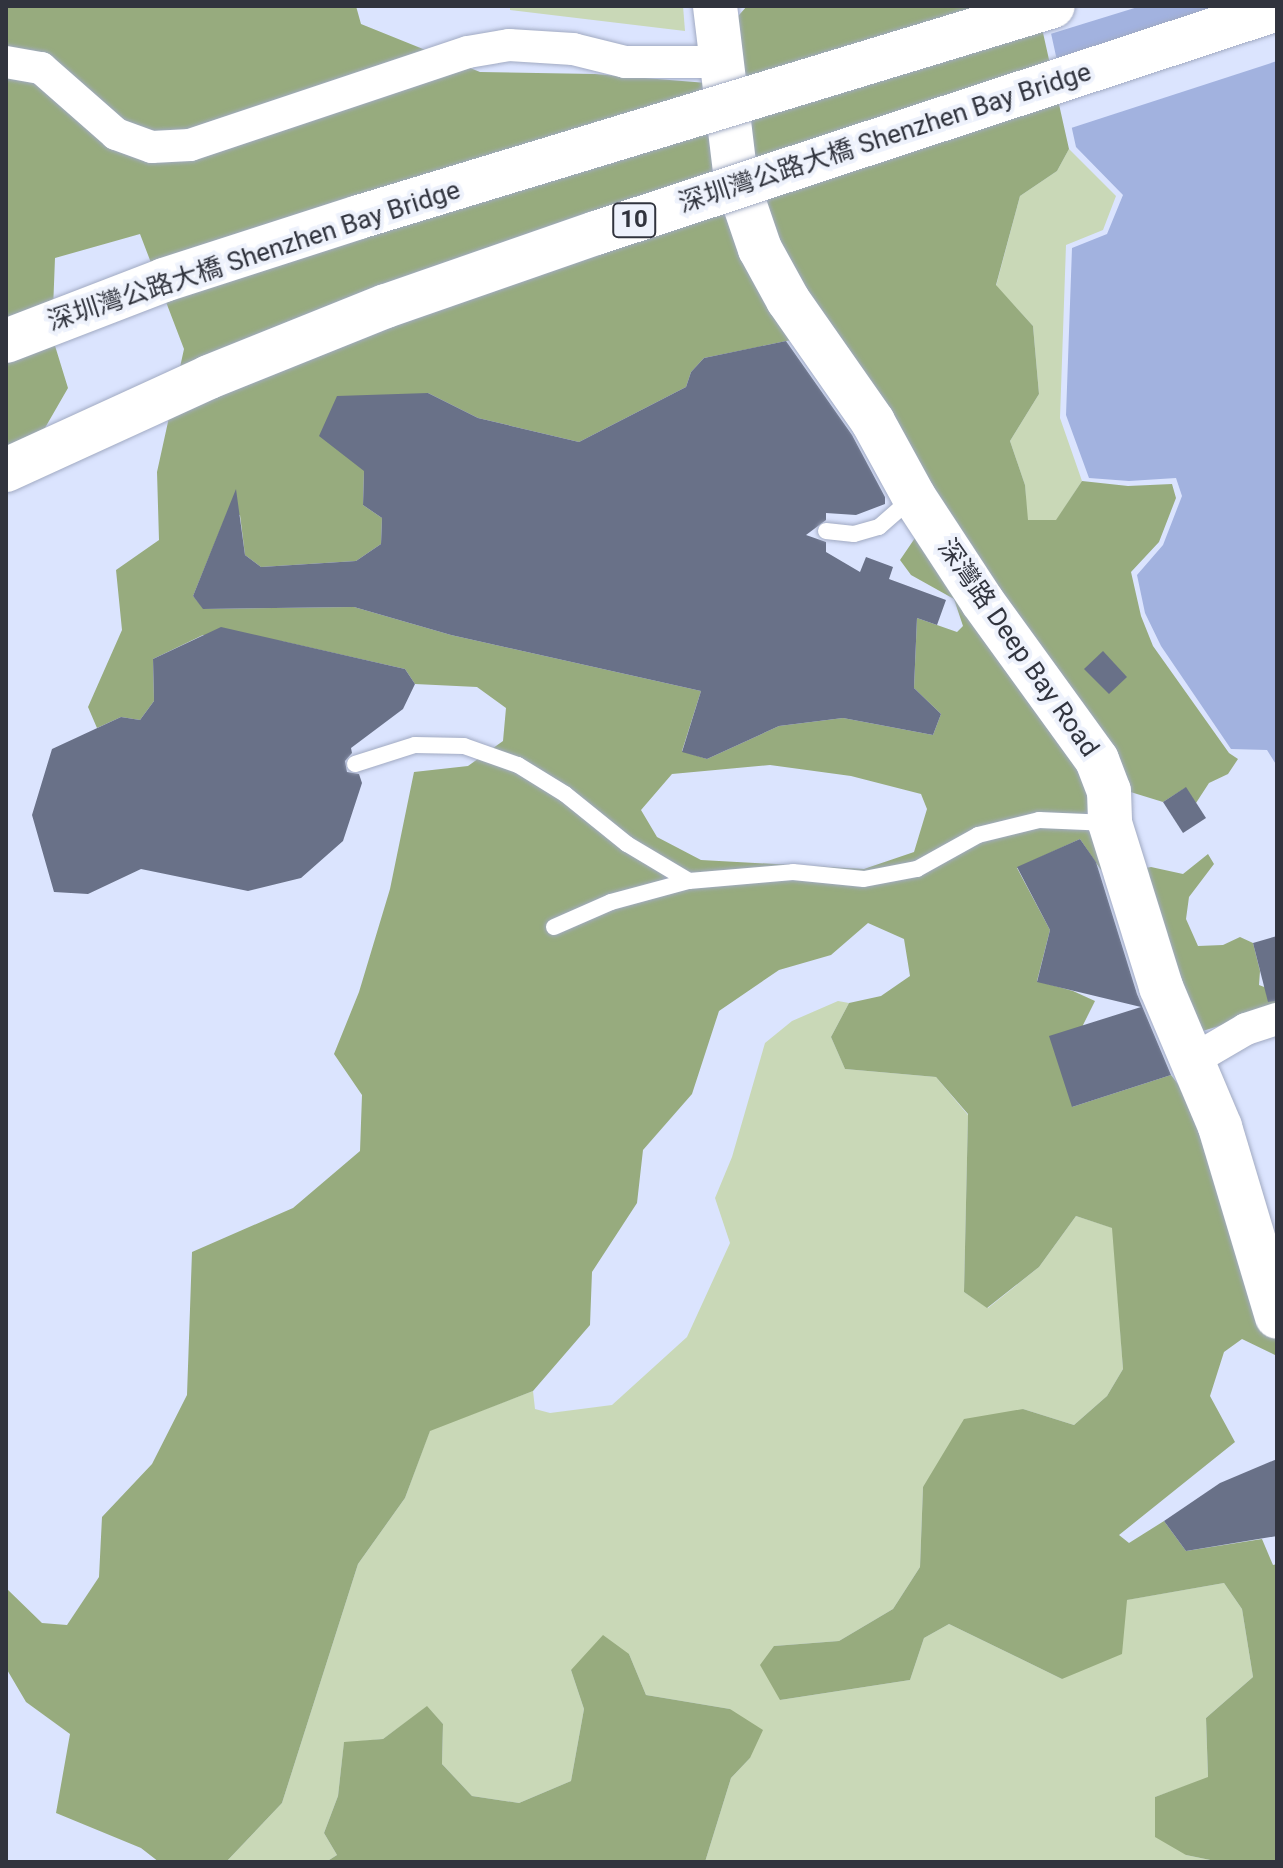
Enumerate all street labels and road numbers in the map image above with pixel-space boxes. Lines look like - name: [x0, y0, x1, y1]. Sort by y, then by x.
- street label: 深圳灣公路大橋 Shenzhen Bay Bridge: [675, 57, 1095, 219]
- street label: 深圳灣公路大橋 Shenzhen Bay Bridge: [44, 175, 464, 337]
- road number: 10: [612, 200, 656, 240]
- street label: 深灣路 Deep Bay Road: [931, 533, 1105, 763]

